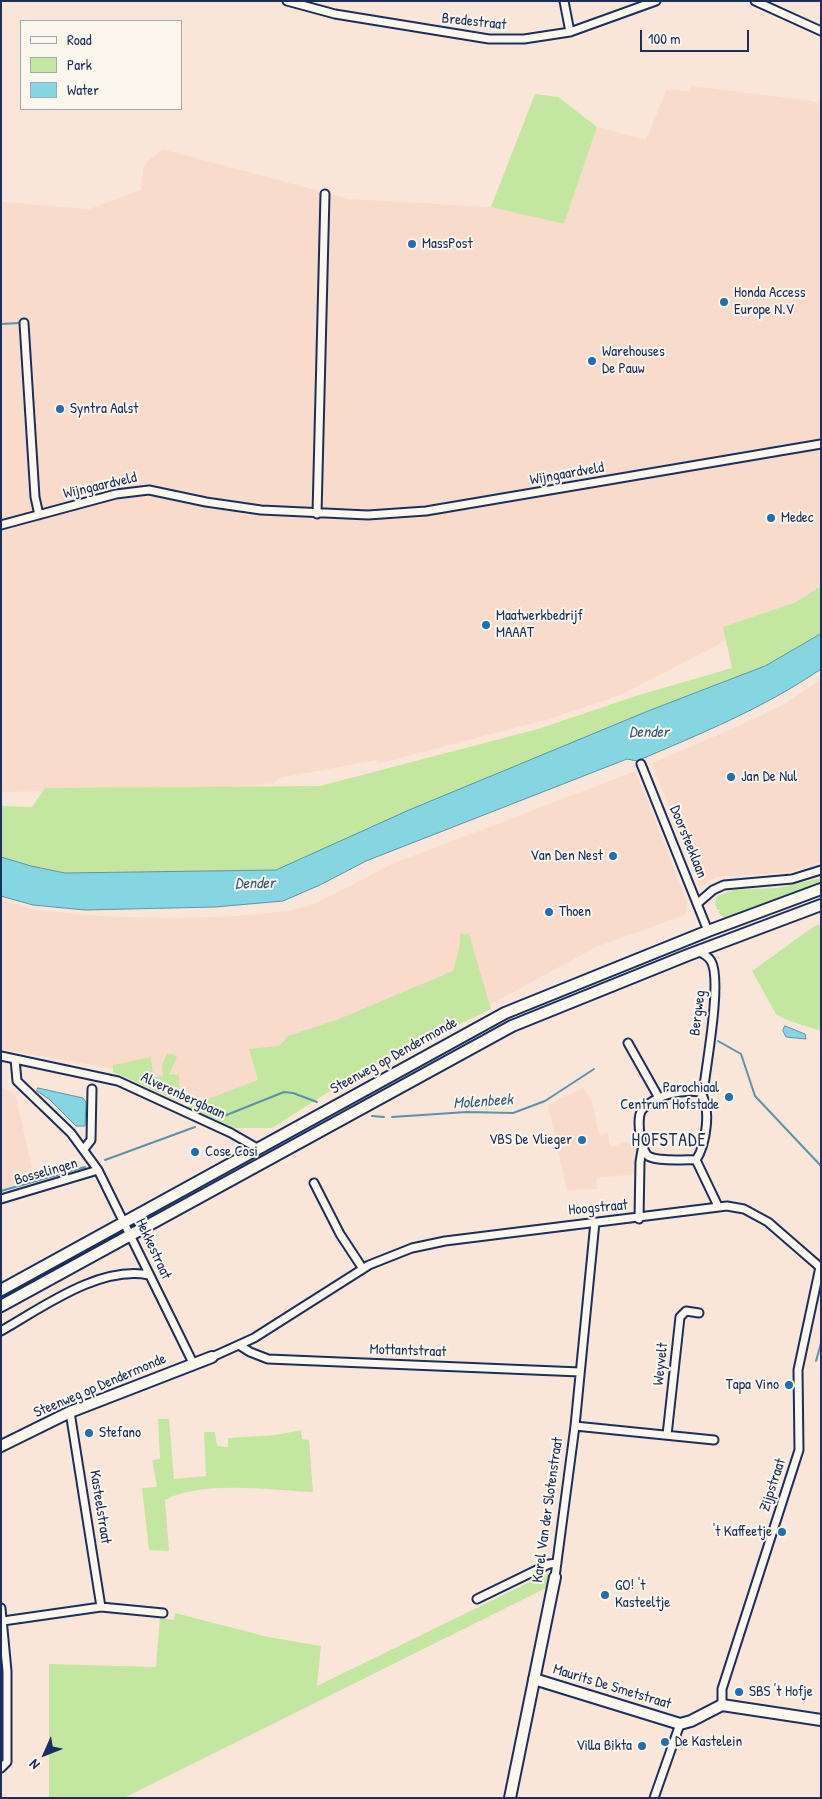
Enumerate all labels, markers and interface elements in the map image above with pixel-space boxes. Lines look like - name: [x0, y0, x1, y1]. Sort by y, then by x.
- street label: Bredestraat: [441, 10, 507, 34]
- legend: [20, 20, 182, 110]
- scale bar: [642, 20, 751, 52]
- text: 100 m: [648, 28, 681, 49]
- text: Road: [67, 29, 92, 50]
- text: Park: [67, 54, 92, 75]
- text: Water: [67, 79, 99, 100]
- place label: MassPost: [422, 235, 473, 253]
- marker: MassPost: [406, 238, 418, 250]
- place label: Honda Access Europe N.V: [734, 284, 806, 319]
- marker: Honda Access Europe N.V: [718, 296, 730, 308]
- place label: Warehouses De Pauw: [602, 343, 665, 378]
- marker: Warehouses De Pauw: [586, 355, 598, 367]
- place label: Syntra Aalst: [70, 400, 138, 418]
- marker: Syntra Aalst: [54, 403, 66, 415]
- street label: Wijngaardveld: [529, 459, 605, 489]
- street label: Wijngaardveld: [62, 469, 138, 503]
- place label: Medec: [781, 509, 814, 527]
- marker: Medec: [765, 512, 777, 524]
- place label: Maatwerkbedrijf MAAAT: [496, 607, 583, 642]
- marker: Maatwerkbedrijf MAAAT: [480, 619, 492, 631]
- water label: Dender: [629, 723, 669, 743]
- place label: Jan De Nul: [741, 768, 797, 786]
- marker: Jan De Nul: [725, 771, 737, 783]
- street label: Doorsteeklaan: [665, 803, 711, 881]
- place label: Van Den Nest: [530, 847, 603, 865]
- marker: Van Den Nest: [607, 850, 619, 862]
- water label: Dender: [235, 874, 275, 894]
- place label: Thoen: [559, 903, 591, 921]
- marker: Thoen: [543, 906, 555, 918]
- street label: Bergweg: [686, 989, 710, 1037]
- street label: Steenweg op Dendermonde: [328, 1014, 460, 1098]
- street label: Alverenbergbaan: [138, 1069, 228, 1123]
- place label: Parochiaal Centrum Hofstade: [620, 1079, 719, 1114]
- water label: Molenbeek: [453, 1090, 513, 1114]
- marker: Parochiaal Centrum Hofstade: [723, 1091, 735, 1103]
- district label: HOFSTADE: [630, 1130, 708, 1152]
- place label: VBS De Vlieger: [489, 1131, 572, 1149]
- marker: VBS De Vlieger: [576, 1134, 588, 1146]
- place label: Cose Cosi: [205, 1143, 258, 1161]
- marker: Cose Cosi: [189, 1146, 201, 1158]
- street label: Bosselingen: [12, 1154, 80, 1190]
- street label: Hoogstraat: [568, 1196, 628, 1220]
- street label: Hekkestraat: [131, 1216, 175, 1282]
- street label: Mottantstraat: [369, 1341, 447, 1361]
- street label: Weyvelt: [650, 1342, 672, 1386]
- street label: Steenweg op Dendermonde: [31, 1350, 169, 1422]
- place label: Tapa Vino: [726, 1376, 779, 1394]
- marker: Tapa Vino: [783, 1379, 795, 1391]
- place label: Stefano: [99, 1424, 141, 1442]
- marker: Stefano: [83, 1427, 95, 1439]
- street label: Karel Van der Slotenstraat: [529, 1436, 567, 1584]
- street label: Zijpstraat: [756, 1456, 790, 1514]
- street label: Kasteelstraat: [85, 1469, 115, 1545]
- place label: 't Kaffeetje: [713, 1523, 772, 1541]
- marker: 't Kaffeetje: [776, 1526, 788, 1538]
- place label: GO! 't Kasteeltje: [615, 1577, 670, 1612]
- marker: GO! 't Kasteeltje: [599, 1589, 611, 1601]
- street label: Maurits De Smetstraat: [551, 1660, 673, 1714]
- place label: SBS 't Hofje: [749, 1683, 813, 1701]
- marker: SBS 't Hofje: [733, 1686, 745, 1698]
- north arrow: [20, 1729, 70, 1779]
- place label: De Kastelein: [675, 1733, 742, 1751]
- marker: De Kastelein: [659, 1736, 671, 1748]
- place label: Villa Bikta: [576, 1737, 632, 1755]
- marker: Villa Bikta: [636, 1740, 648, 1752]
- text: N: [24, 1755, 43, 1774]

